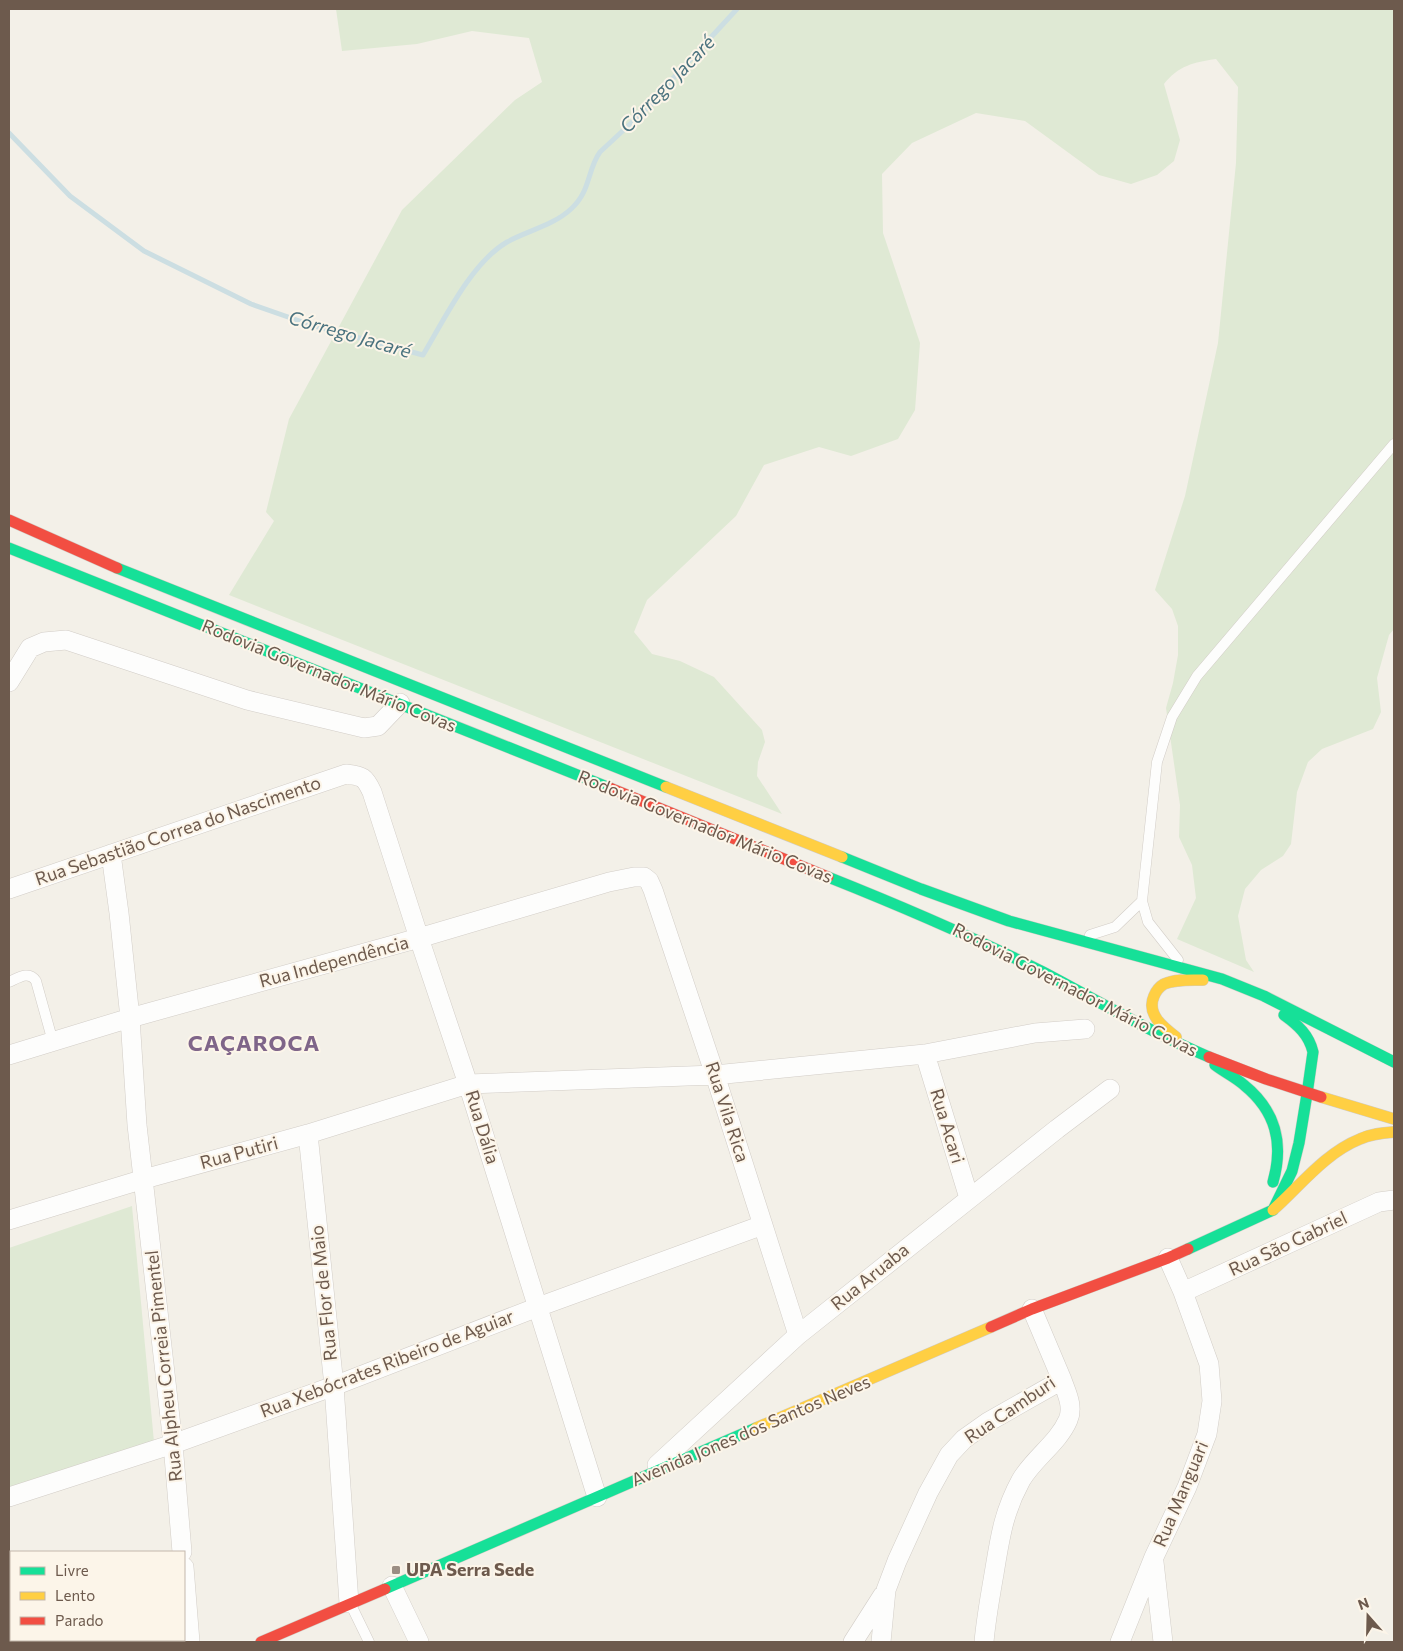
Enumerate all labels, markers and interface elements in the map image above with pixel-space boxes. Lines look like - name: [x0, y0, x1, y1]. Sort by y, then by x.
- water label: Córrego Jacaré: [614, 29, 719, 137]
- water label: Córrego Jacaré: [286, 305, 415, 362]
- street label: Rodovia Governador Mário Covas: [199, 614, 460, 736]
- street label: Rodovia Governador Mário Covas: [575, 765, 836, 887]
- street label: Rua Sebastião Correa do Nascimento: [32, 771, 324, 889]
- street label: Rodovia Governador Mário Covas: [949, 917, 1202, 1061]
- street label: Rua Independência: [257, 931, 411, 992]
- district label: CAÇAROCA: [188, 1029, 320, 1056]
- street label: Rua Vila Rica: [701, 1059, 755, 1165]
- street label: Rua Acari: [926, 1086, 970, 1166]
- street label: Rua Dália: [461, 1087, 505, 1166]
- street label: Rua Putiri: [197, 1131, 280, 1173]
- street label: Rua São Gabriel: [1225, 1206, 1350, 1280]
- street label: Rua Flor de Maio: [305, 1224, 341, 1362]
- street label: Rua Aruaba: [826, 1238, 913, 1314]
- street label: Rua Alpheu Correia Pimentel: [140, 1249, 186, 1483]
- street label: Rua Xebócrates Ribeiro de Aguiar: [257, 1304, 517, 1422]
- street label: Avenida Jones dos Santos Neves: [628, 1370, 873, 1491]
- street label: Rua Camburi: [960, 1371, 1059, 1448]
- street label: Rua Manguari: [1148, 1437, 1212, 1550]
- legend: [10, 1551, 185, 1641]
- place label: UPA Serra Sede: [406, 1558, 534, 1580]
- text: Livre: [55, 1561, 89, 1579]
- marker: UPA Serra Sede: [390, 1564, 402, 1576]
- text: Lento: [55, 1586, 95, 1604]
- north arrow: [1343, 1591, 1393, 1641]
- text: N: [1356, 1594, 1371, 1613]
- text: Parado: [55, 1611, 104, 1629]

